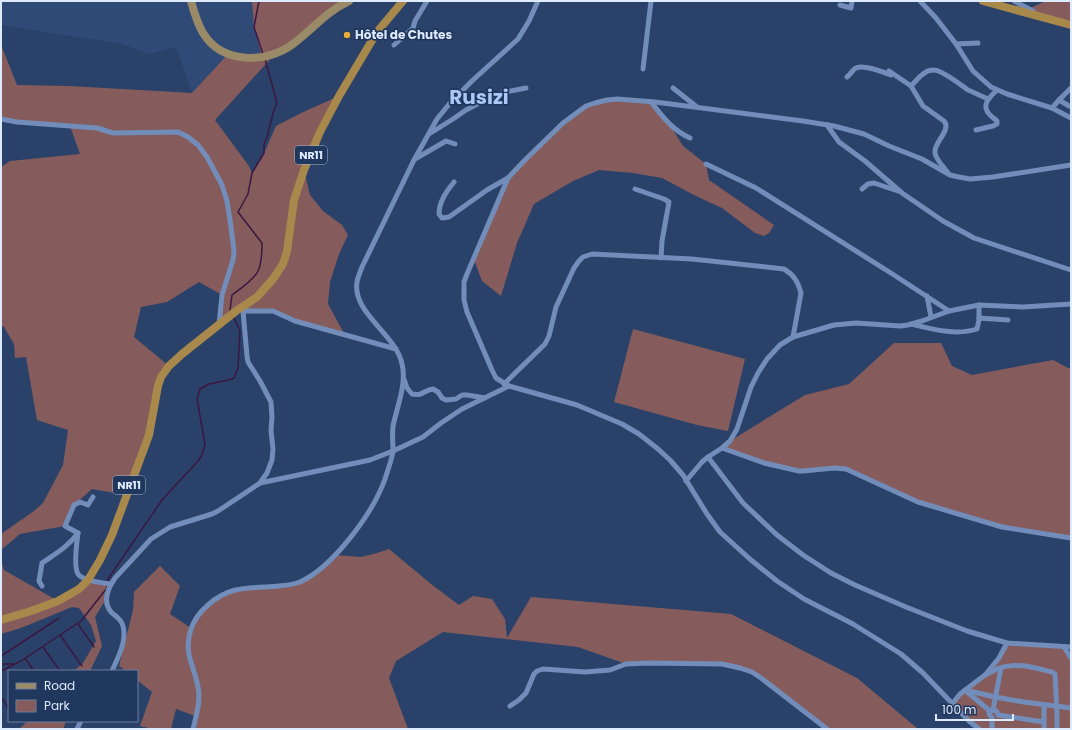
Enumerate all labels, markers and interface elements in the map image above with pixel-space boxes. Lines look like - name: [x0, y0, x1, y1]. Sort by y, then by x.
- place label: Hôtel de Chutes: [355, 26, 452, 43]
- marker: Hôtel de Chutes: [342, 30, 352, 40]
- district label: Rusizi: [449, 83, 509, 111]
- road number: NR11: [295, 146, 327, 164]
- road number: NR11: [113, 476, 145, 494]
- legend: [8, 670, 138, 722]
- text: Road: [44, 677, 75, 694]
- scale bar: [936, 696, 1013, 722]
- text: Park: [44, 697, 71, 714]
- text: 100 m: [942, 701, 976, 718]

